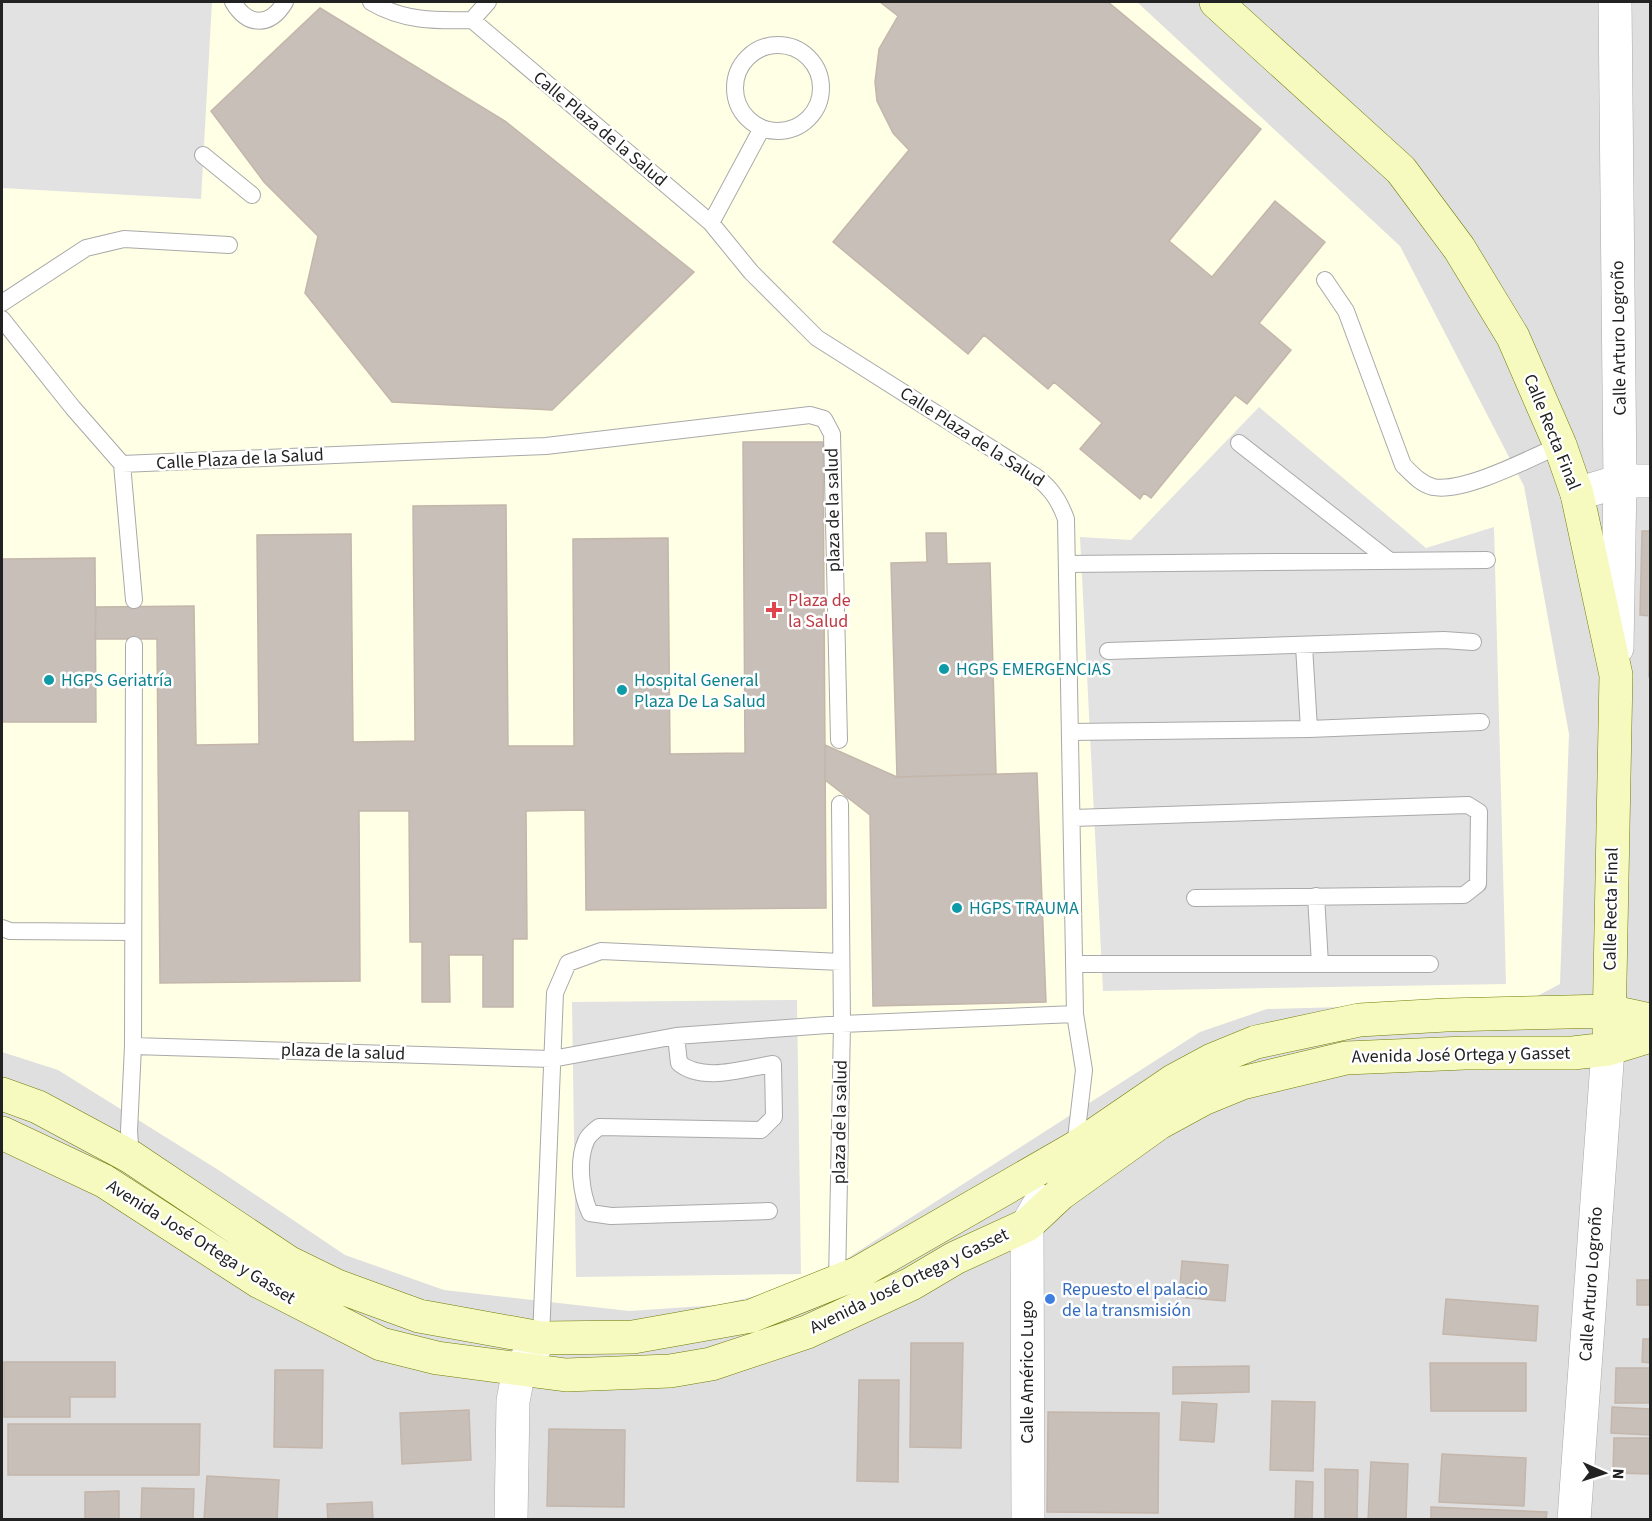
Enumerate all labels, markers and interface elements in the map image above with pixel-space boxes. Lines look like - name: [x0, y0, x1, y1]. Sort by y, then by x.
- street label: Calle Plaza de la Salud: [528, 66, 672, 192]
- street label: Calle Arturo Logroño: [1605, 260, 1633, 416]
- street label: Calle Recta Final: [1517, 370, 1587, 494]
- street label: Calle Plaza de la Salud: [895, 381, 1049, 493]
- street label: Calle Plaza de la Salud: [156, 442, 324, 476]
- street label: plaza de la salud: [819, 448, 847, 572]
- place label: Plaza de la Salud: [788, 588, 851, 634]
- marker: Plaza de la Salud: [765, 601, 783, 619]
- place label: HGPS EMERGENCIAS: [956, 657, 1111, 682]
- marker: HGPS EMERGENCIAS: [937, 662, 951, 676]
- place label: HGPS Geriatría: [61, 668, 172, 693]
- place label: Hospital General Plaza De La Salud: [634, 668, 766, 714]
- marker: HGPS Geriatría: [42, 673, 56, 687]
- marker: Hospital General Plaza De La Salud: [615, 683, 629, 697]
- street label: Calle Recta Final: [1597, 847, 1625, 971]
- place label: HGPS TRAUMA: [969, 896, 1079, 921]
- marker: HGPS TRAUMA: [950, 901, 964, 915]
- street label: plaza de la salud: [280, 1037, 406, 1067]
- street label: Avenida José Ortega y Gasset: [1352, 1041, 1570, 1069]
- street label: plaza de la salud: [826, 1060, 854, 1184]
- street label: Avenida José Ortega y Gasset: [102, 1173, 300, 1311]
- street label: Calle Arturo Logroño: [1573, 1206, 1609, 1362]
- street label: Avenida José Ortega y Gasset: [805, 1222, 1013, 1340]
- place label: Repuesto el palacio de la transmisión: [1062, 1277, 1208, 1323]
- marker: Repuesto el palacio de la transmisión: [1043, 1292, 1057, 1306]
- street label: Calle Américo Lugo: [1015, 1300, 1040, 1444]
- north arrow: [1574, 1443, 1634, 1503]
- text: N: [1607, 1468, 1629, 1480]

